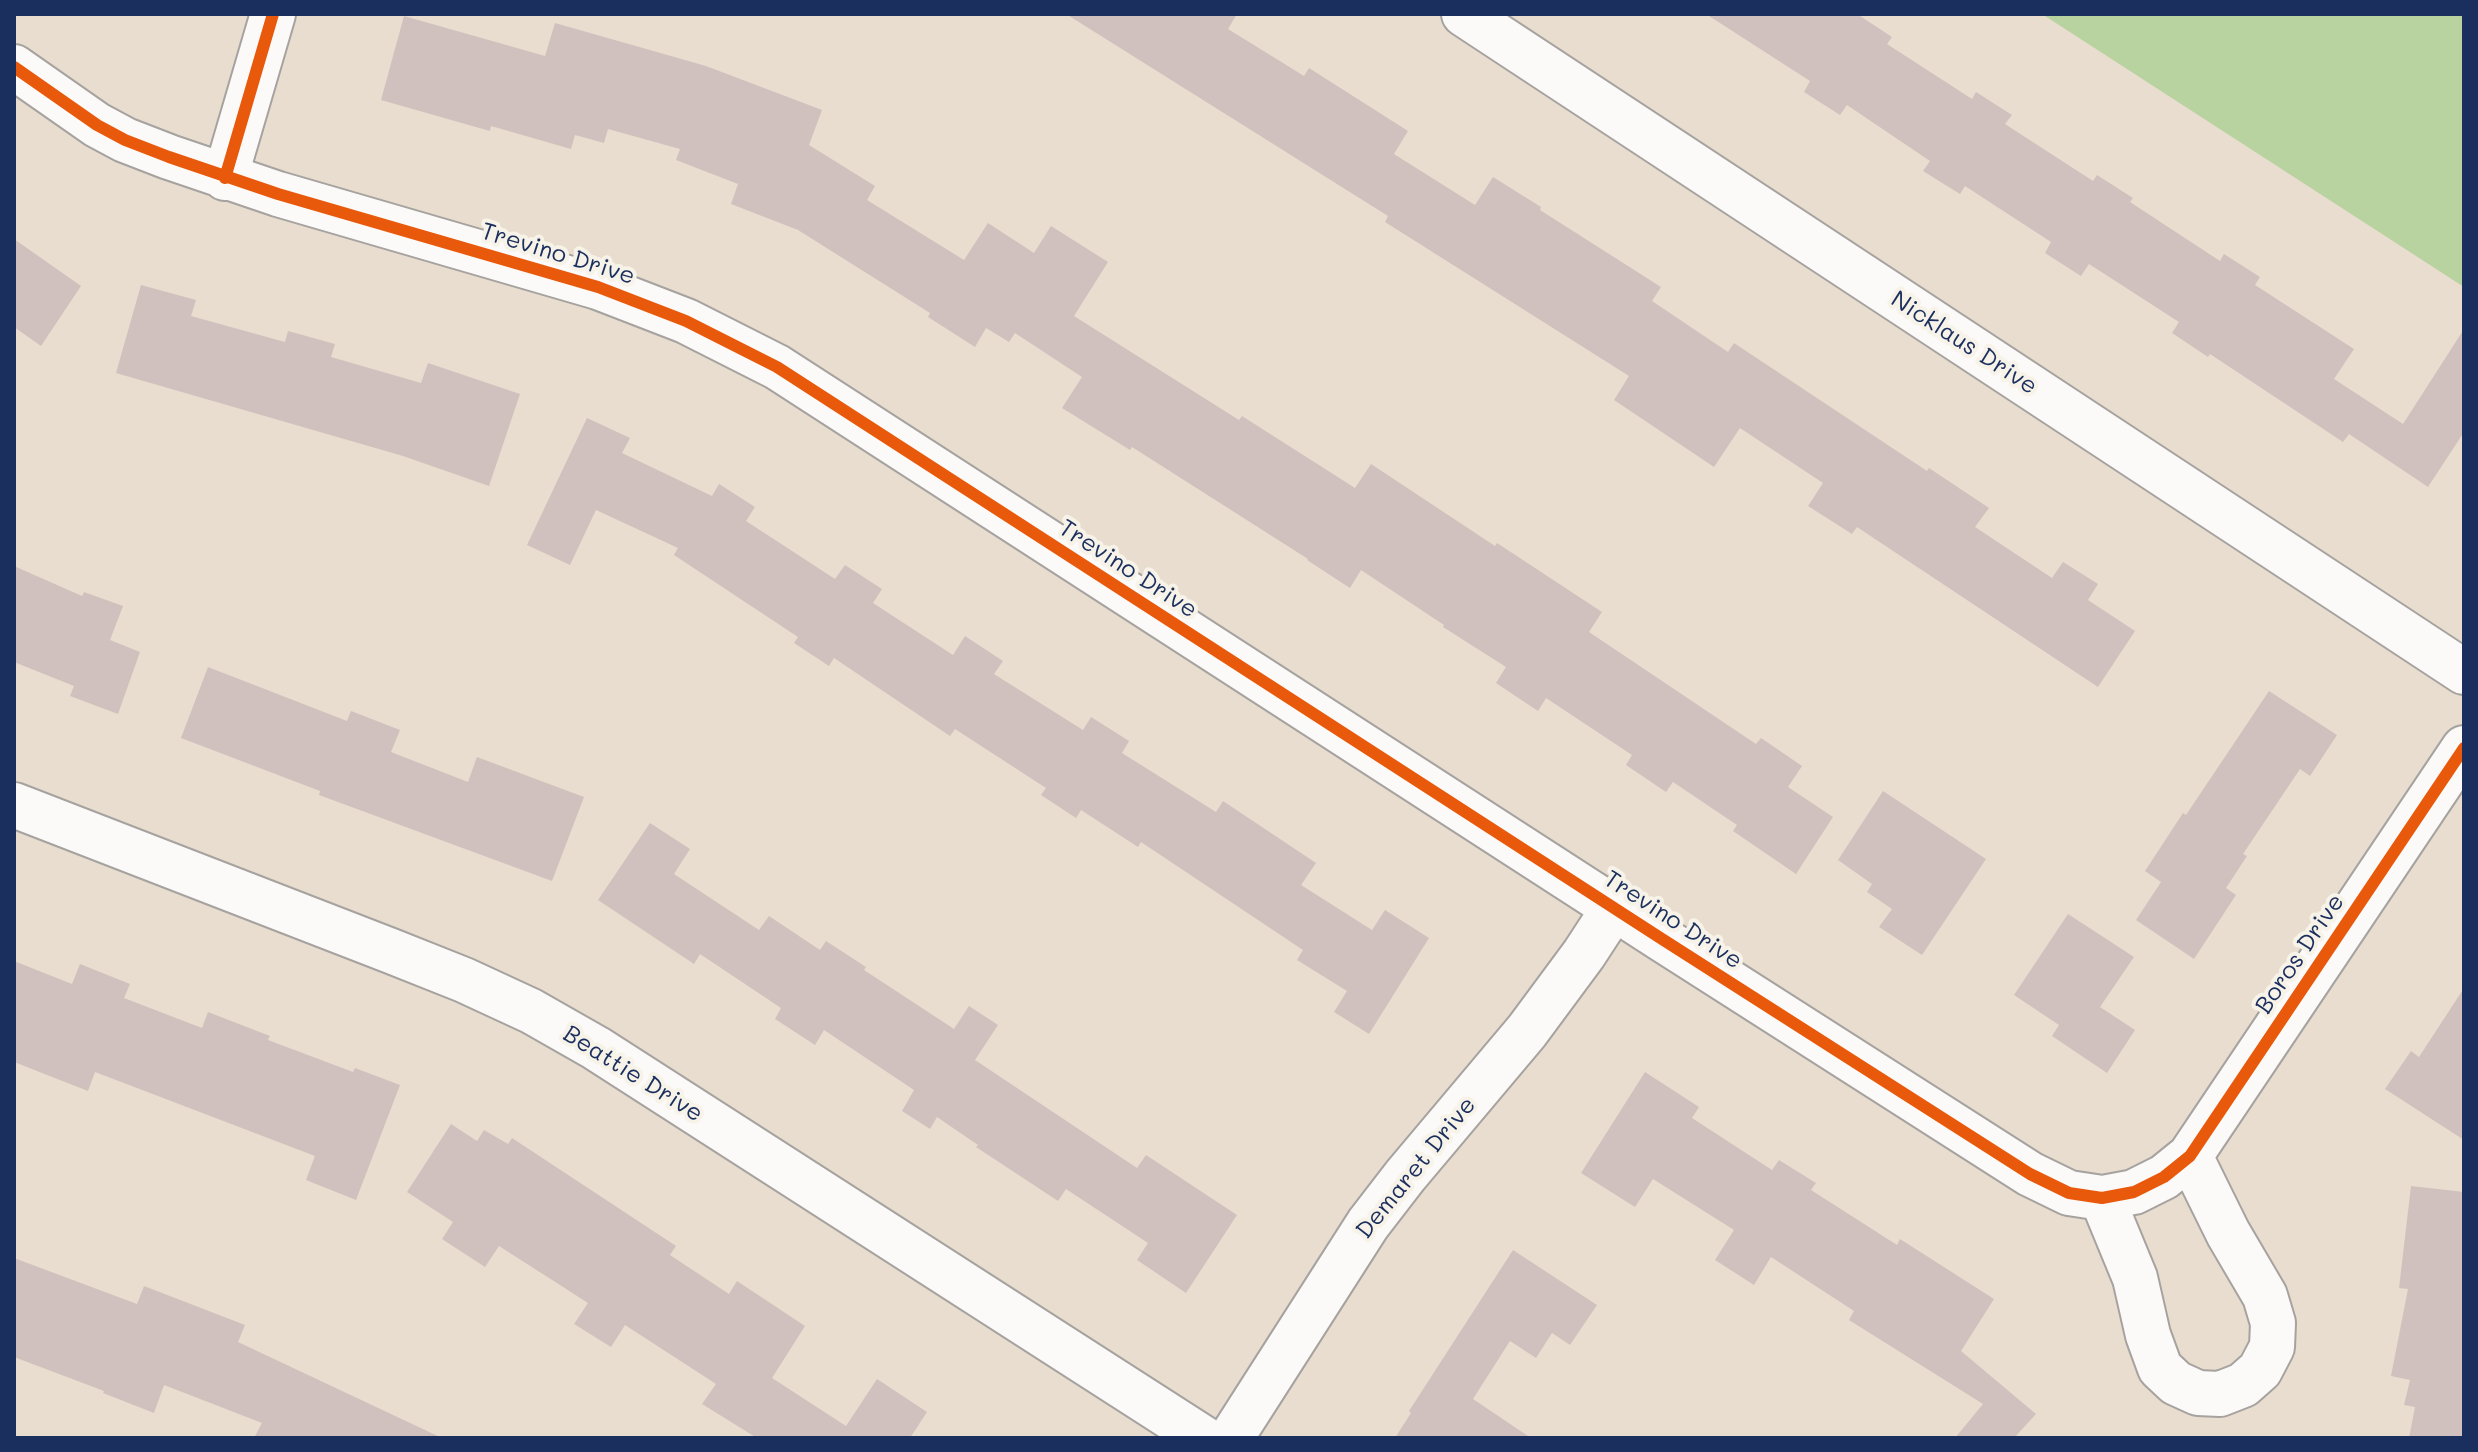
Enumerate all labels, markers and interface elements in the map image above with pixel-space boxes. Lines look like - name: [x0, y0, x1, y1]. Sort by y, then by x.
- street label: Trevino Drive: [478, 217, 638, 291]
- street label: Nicklaus Drive: [1885, 285, 2043, 401]
- street label: Trevino Drive: [1054, 514, 1202, 624]
- street label: Trevino Drive: [1599, 865, 1747, 975]
- street label: Boros Drive: [2249, 889, 2351, 1019]
- street label: Beattie Drive: [558, 1020, 708, 1128]
- street label: Demaret Drive: [1350, 1091, 1482, 1245]

